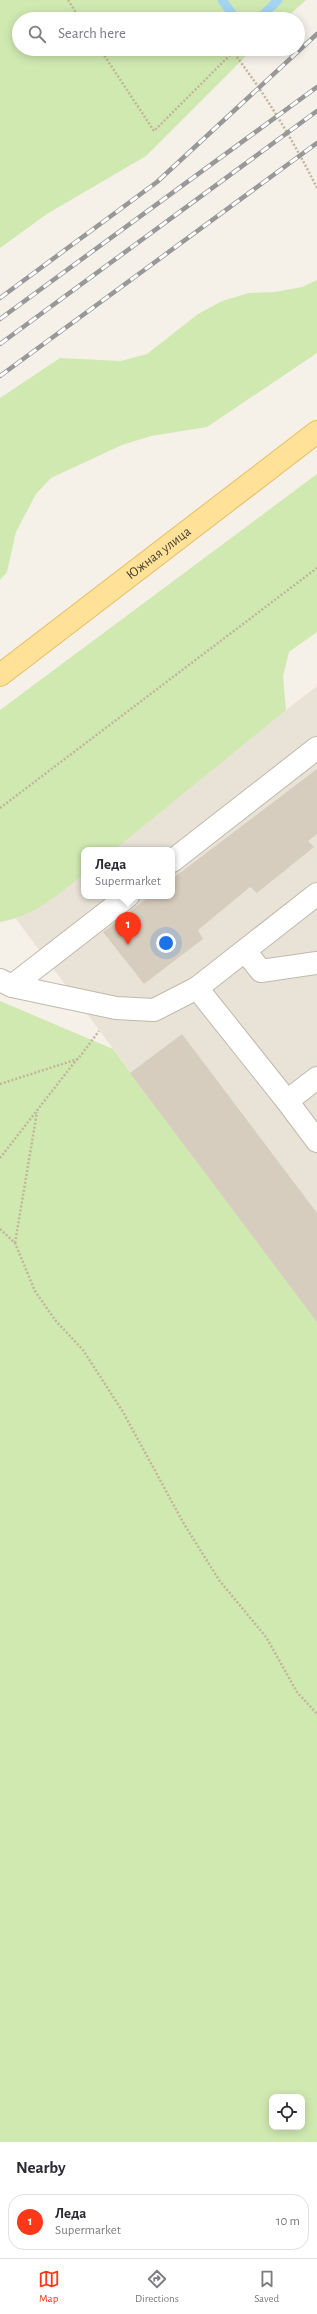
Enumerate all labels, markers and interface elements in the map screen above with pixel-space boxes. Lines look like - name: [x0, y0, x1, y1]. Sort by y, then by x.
- search box: [12, 12, 305, 56]
- icon: search: [26, 23, 48, 45]
- text: Search here: [58, 26, 126, 41]
- street label: Южная улица: [124, 524, 194, 582]
- popup: [81, 847, 175, 899]
- text: Леда: [95, 857, 126, 872]
- text: Supermarket: [95, 875, 161, 888]
- pin: 1: [115, 912, 141, 945]
- your location: [156, 933, 176, 953]
- map controls: [269, 2094, 305, 2130]
- button: locate: [269, 2094, 305, 2130]
- text: Nearby: [16, 2159, 66, 2176]
- text: Леда: [55, 2206, 86, 2221]
- text: 1: [28, 2215, 32, 2228]
- text: 10 m: [276, 2215, 300, 2228]
- text: Supermarket: [55, 2224, 121, 2237]
- tab: Map: [38, 2268, 60, 2305]
- tab: Directions: [135, 2268, 179, 2305]
- tab: Saved: [254, 2268, 279, 2305]

